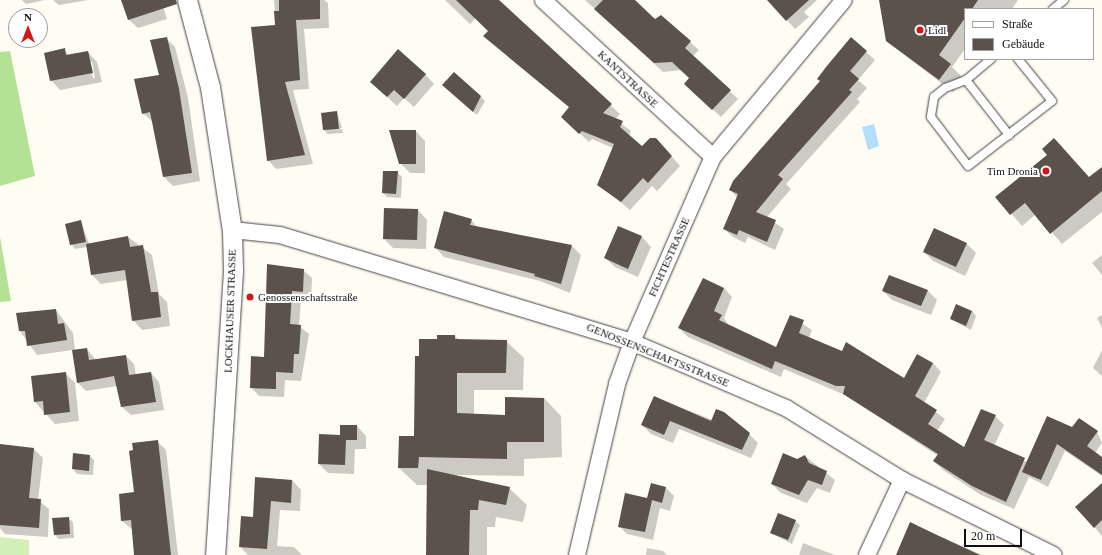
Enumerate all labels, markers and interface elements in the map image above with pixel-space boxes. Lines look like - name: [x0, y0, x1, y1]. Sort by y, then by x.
- north arrow: [8, 8, 48, 48]
- legend: [964, 8, 1094, 60]
- text: N: [24, 11, 32, 23]
- text: Straße: [1002, 17, 1033, 31]
- place label: Lidl: [928, 23, 946, 37]
- marker: Lidl: [915, 25, 925, 35]
- text: Gebäude: [1002, 37, 1045, 51]
- street label: KANTSTRASSE: [595, 48, 661, 110]
- place label: Tim Dronia: [987, 164, 1038, 178]
- marker: Tim Dronia: [1041, 166, 1051, 176]
- street label: FICHTESTRASSE: [646, 215, 692, 299]
- street label: LOCKHAUSER STRASSE: [221, 249, 239, 373]
- place label: Genossenschaftsstraße: [258, 290, 358, 304]
- marker: Genossenschaftsstraße: [245, 292, 255, 302]
- street label: GENOSSENSCHAFTSSTRASSE: [585, 320, 731, 390]
- scale bar: [966, 521, 1024, 547]
- text: 20 m: [971, 529, 995, 543]

